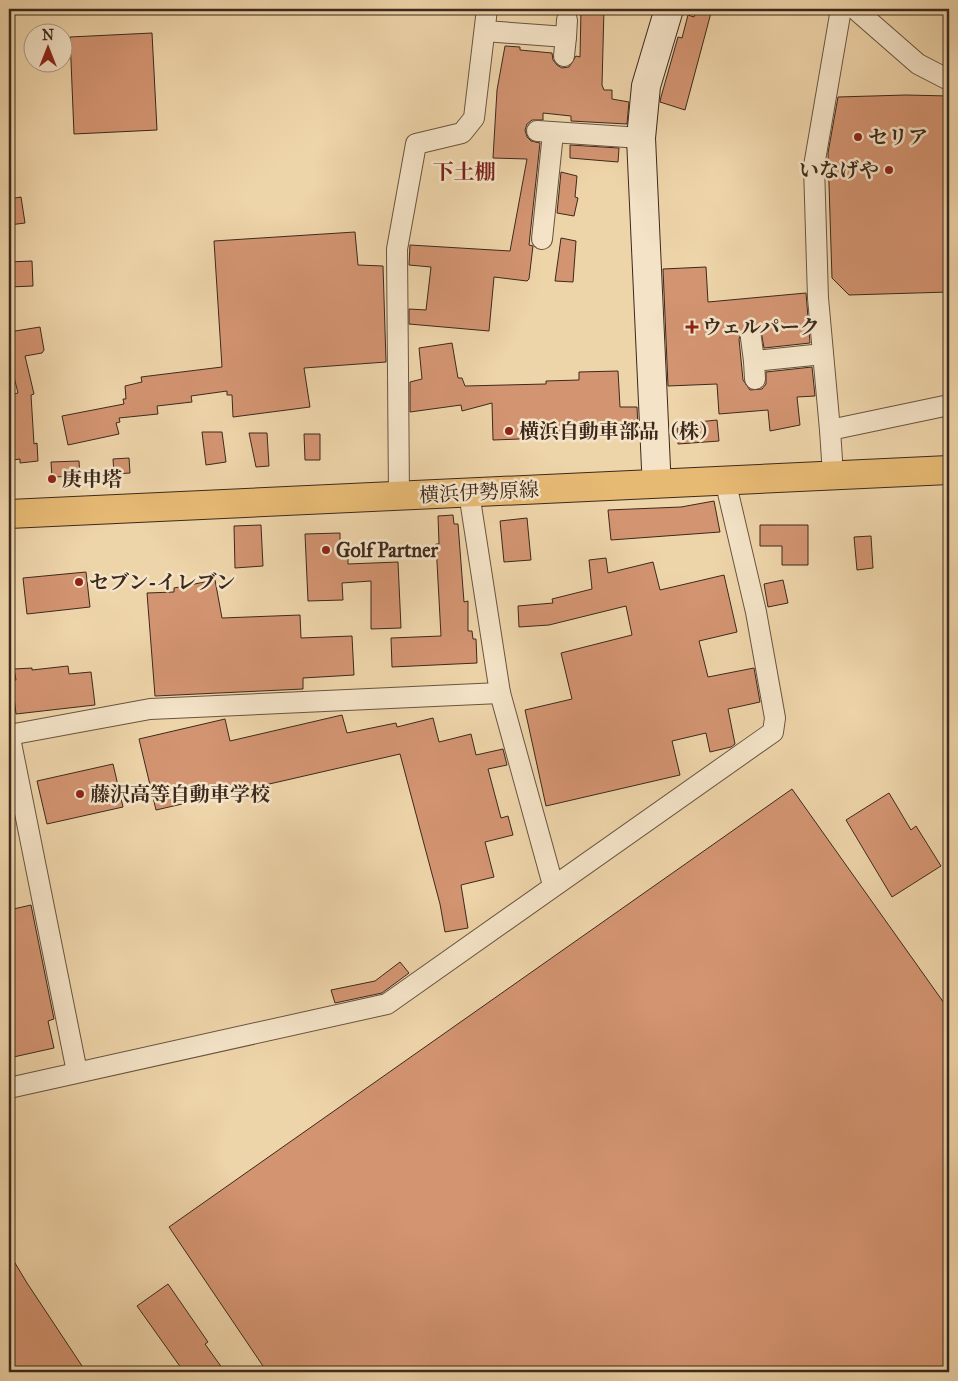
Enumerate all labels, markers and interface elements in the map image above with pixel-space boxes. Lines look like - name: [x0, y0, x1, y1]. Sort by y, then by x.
- north arrow: [22, 22, 72, 72]
- text: N: [42, 27, 54, 44]
- place label: セリア: [868, 125, 928, 149]
- marker: セリア: [852, 131, 864, 143]
- place label: いなげや: [799, 158, 879, 182]
- district label: 下土棚: [433, 159, 496, 185]
- marker: いなげや: [883, 164, 895, 176]
- place label: ウェルパーク: [702, 315, 820, 339]
- marker: ウェルパーク: [686, 321, 698, 333]
- place label: 横浜自動車部品（株）: [519, 419, 719, 443]
- marker: 横浜自動車部品（株）: [503, 425, 515, 437]
- place label: 庚申塔: [62, 467, 122, 491]
- marker: 庚申塔: [46, 473, 58, 485]
- street label: 横浜伊勢原線: [418, 477, 540, 507]
- place label: Golf Partner: [336, 538, 438, 562]
- marker: Golf Partner: [320, 544, 332, 556]
- place label: セブン-イレブン: [89, 570, 236, 594]
- marker: セブン-イレブン: [73, 576, 85, 588]
- place label: 藤沢高等自動車学校: [90, 782, 270, 806]
- marker: 藤沢高等自動車学校: [74, 788, 86, 800]

